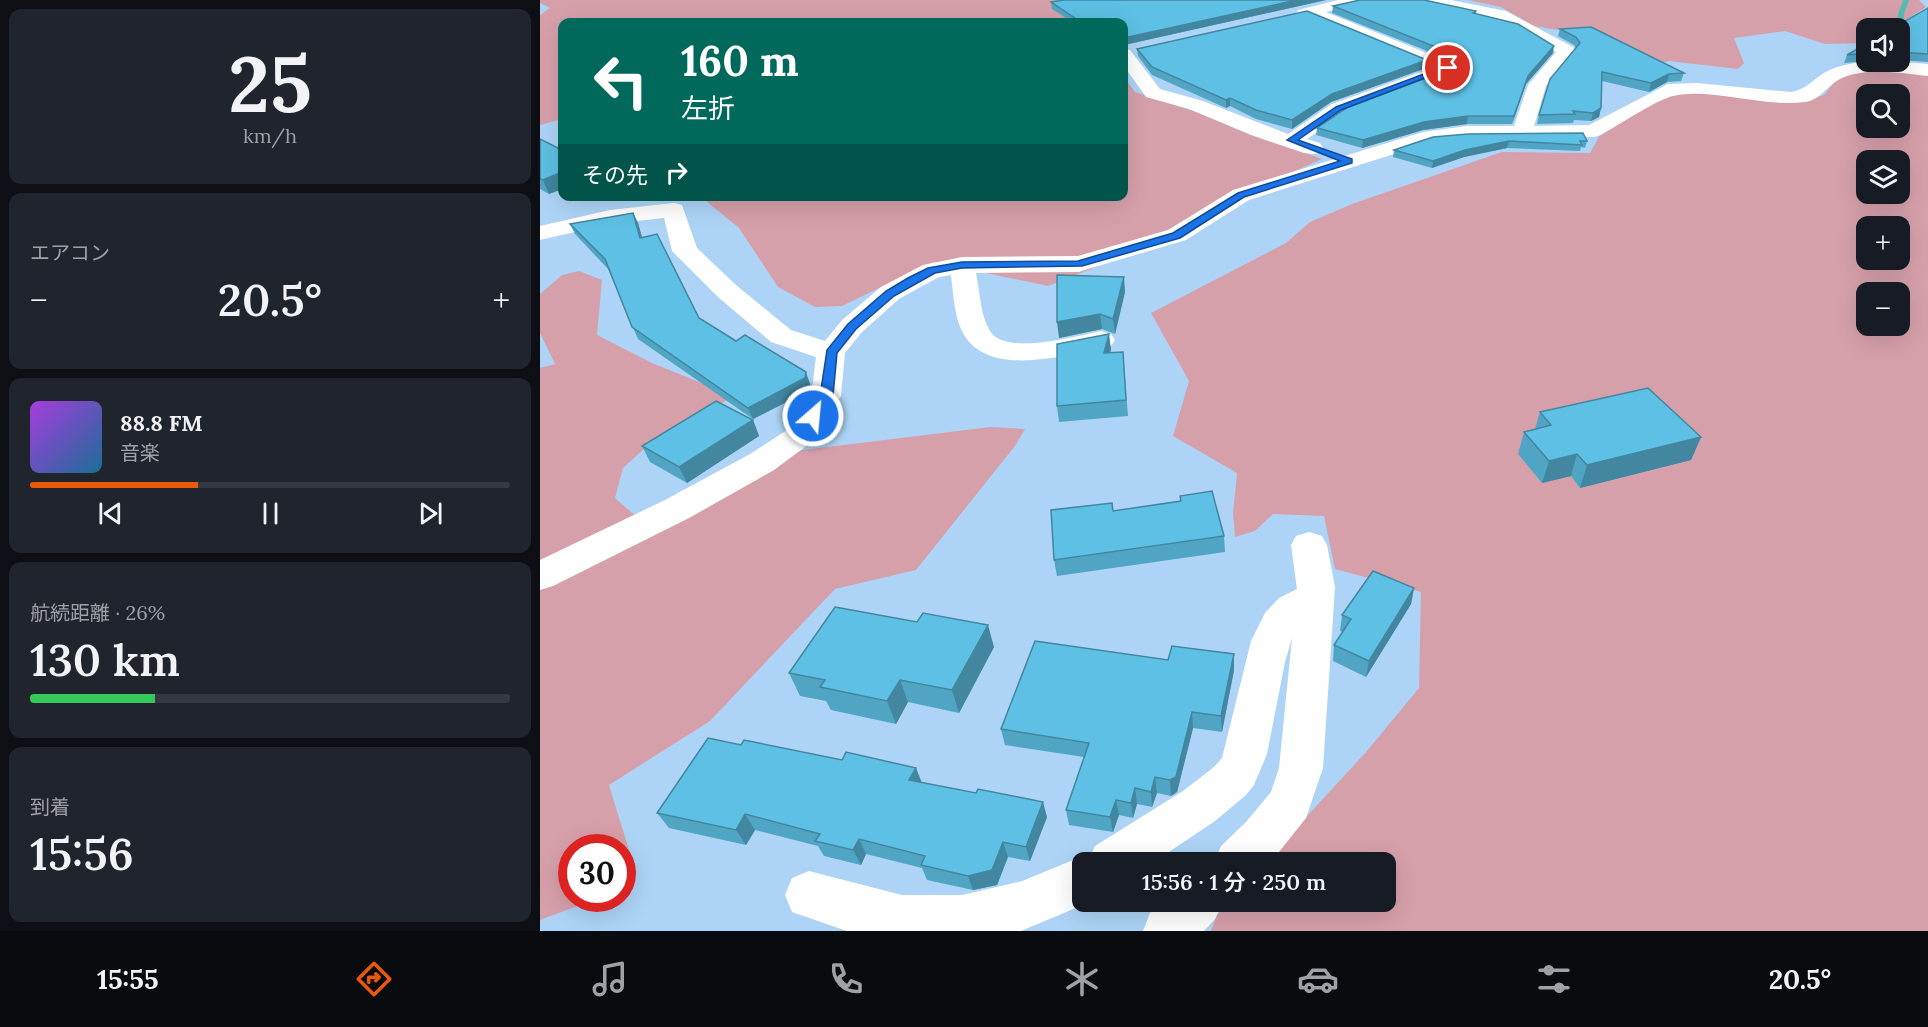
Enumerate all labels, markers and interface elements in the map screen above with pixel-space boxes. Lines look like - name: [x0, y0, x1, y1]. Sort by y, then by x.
- map controls: [1856, 18, 1910, 336]
- button: sound: [1856, 18, 1910, 72]
- text: 25: [228, 34, 312, 133]
- text: 160 m: [681, 34, 799, 88]
- icon: left: [582, 42, 660, 120]
- pin: [1422, 42, 1473, 93]
- icon: arrive: [1431, 51, 1464, 84]
- button: search: [1856, 84, 1910, 138]
- text: 左折: [681, 91, 735, 125]
- text: km/h: [243, 123, 297, 148]
- button: layers: [1856, 150, 1910, 204]
- icon: right: [660, 156, 693, 189]
- text: その先: [582, 161, 648, 189]
- button: +: [1856, 216, 1910, 270]
- text: エアコン: [30, 240, 110, 265]
- text: 20.5°: [218, 271, 322, 328]
- text: −: [30, 279, 48, 321]
- text: +: [493, 279, 510, 321]
- button: −: [1856, 282, 1910, 336]
- position arrow: [781, 384, 845, 448]
- text: 88.8 FM: [120, 409, 203, 437]
- text: 音楽: [120, 440, 160, 465]
- icon: previous: [94, 497, 127, 530]
- icon: pause: [254, 497, 287, 530]
- icon: next: [414, 497, 447, 530]
- text: 航続距離 · 26%: [30, 600, 165, 625]
- text: 130 km: [30, 631, 180, 688]
- text: 到着: [30, 794, 70, 819]
- text: 15:56: [30, 825, 134, 882]
- speed limit sign: 30: [558, 834, 636, 912]
- text: 15:56 · 1 分 · 250 m: [1142, 868, 1326, 896]
- icon: directions: [353, 958, 395, 1000]
- icon: music: [589, 958, 631, 1000]
- icon: phone: [825, 958, 867, 1000]
- icon: climate: [1061, 958, 1103, 1000]
- icon: car: [1297, 958, 1339, 1000]
- icon: filters: [1533, 958, 1575, 1000]
- text: 15:55: [97, 962, 158, 996]
- text: 20.5°: [1769, 962, 1831, 996]

